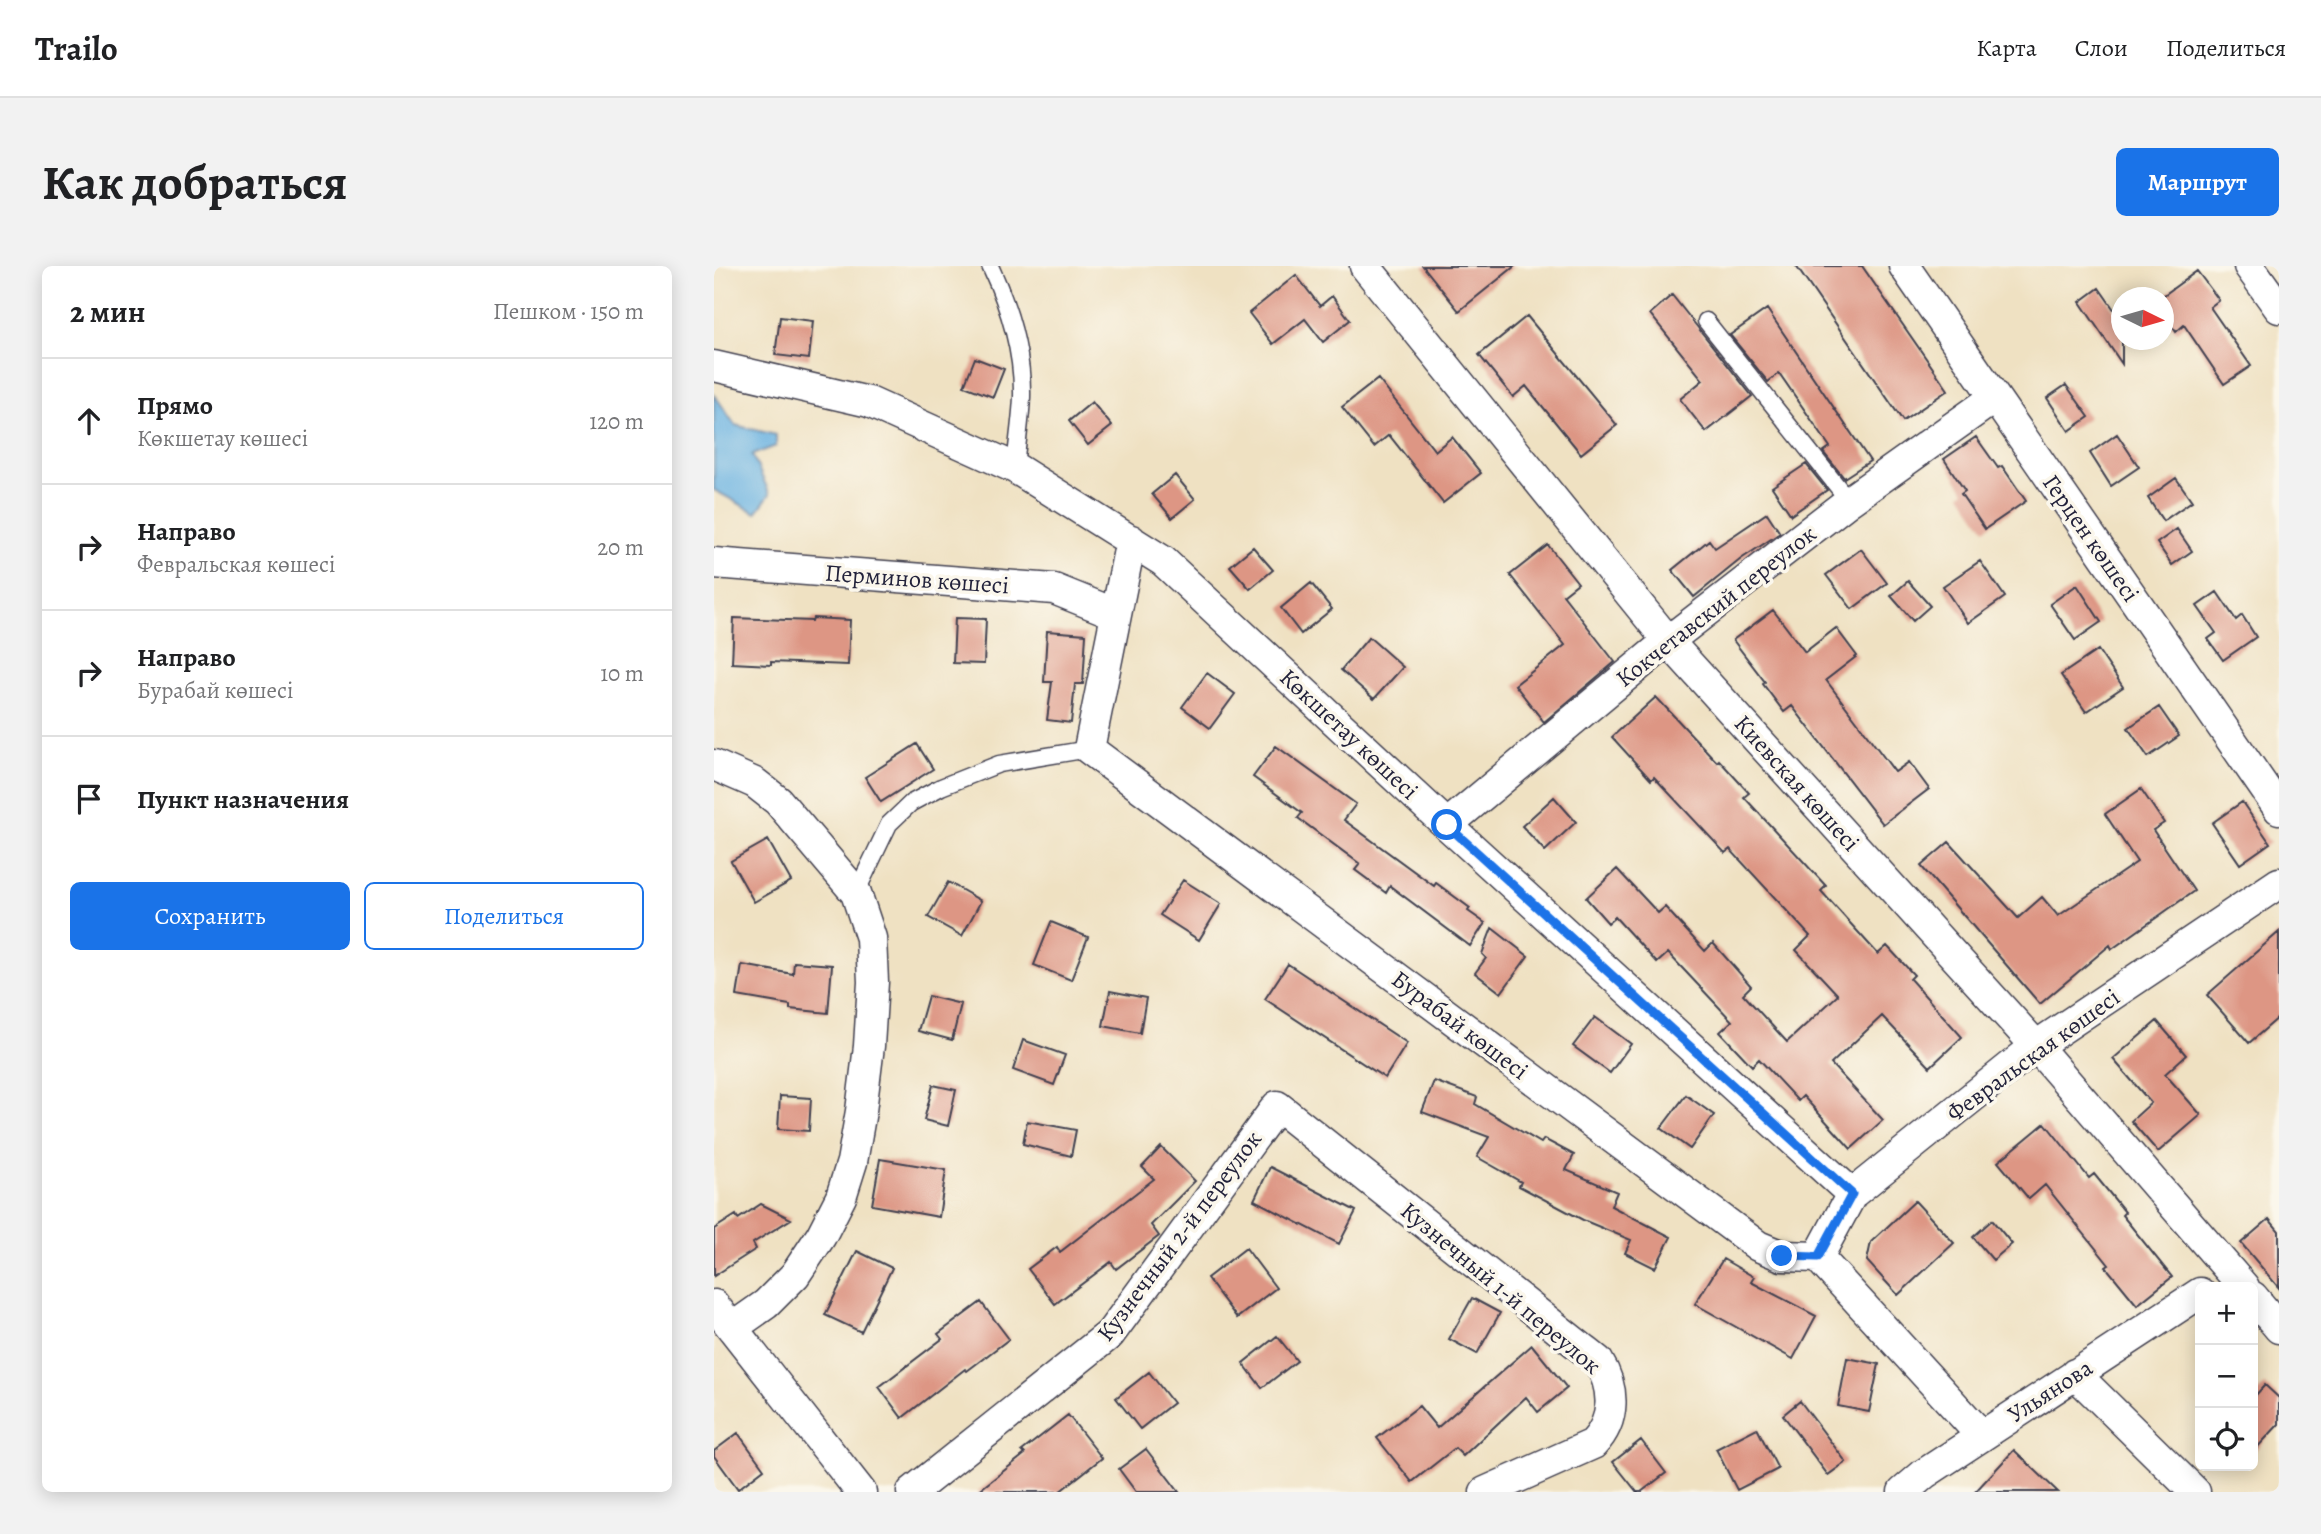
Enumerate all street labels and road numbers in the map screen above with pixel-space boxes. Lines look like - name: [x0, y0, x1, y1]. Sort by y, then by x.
- street label: Герцен көшесі: [2035, 468, 2147, 608]
- street label: Кокчетавский переулок: [1609, 518, 1823, 694]
- street label: Перминов көшесі: [824, 557, 1010, 601]
- street label: Көкшетау көшесі: [1273, 661, 1425, 807]
- street label: Киевская көшесі: [1727, 708, 1867, 858]
- street label: Бурабай көшесі: [1385, 963, 1535, 1087]
- street label: Февральская көшесі: [1940, 981, 2126, 1129]
- street label: Кузнечный 2-й переулок: [1089, 1124, 1269, 1348]
- street label: Кузнечный 1-й переулок: [1394, 1195, 1608, 1381]
- street label: Ульянова: [2001, 1352, 2099, 1430]

